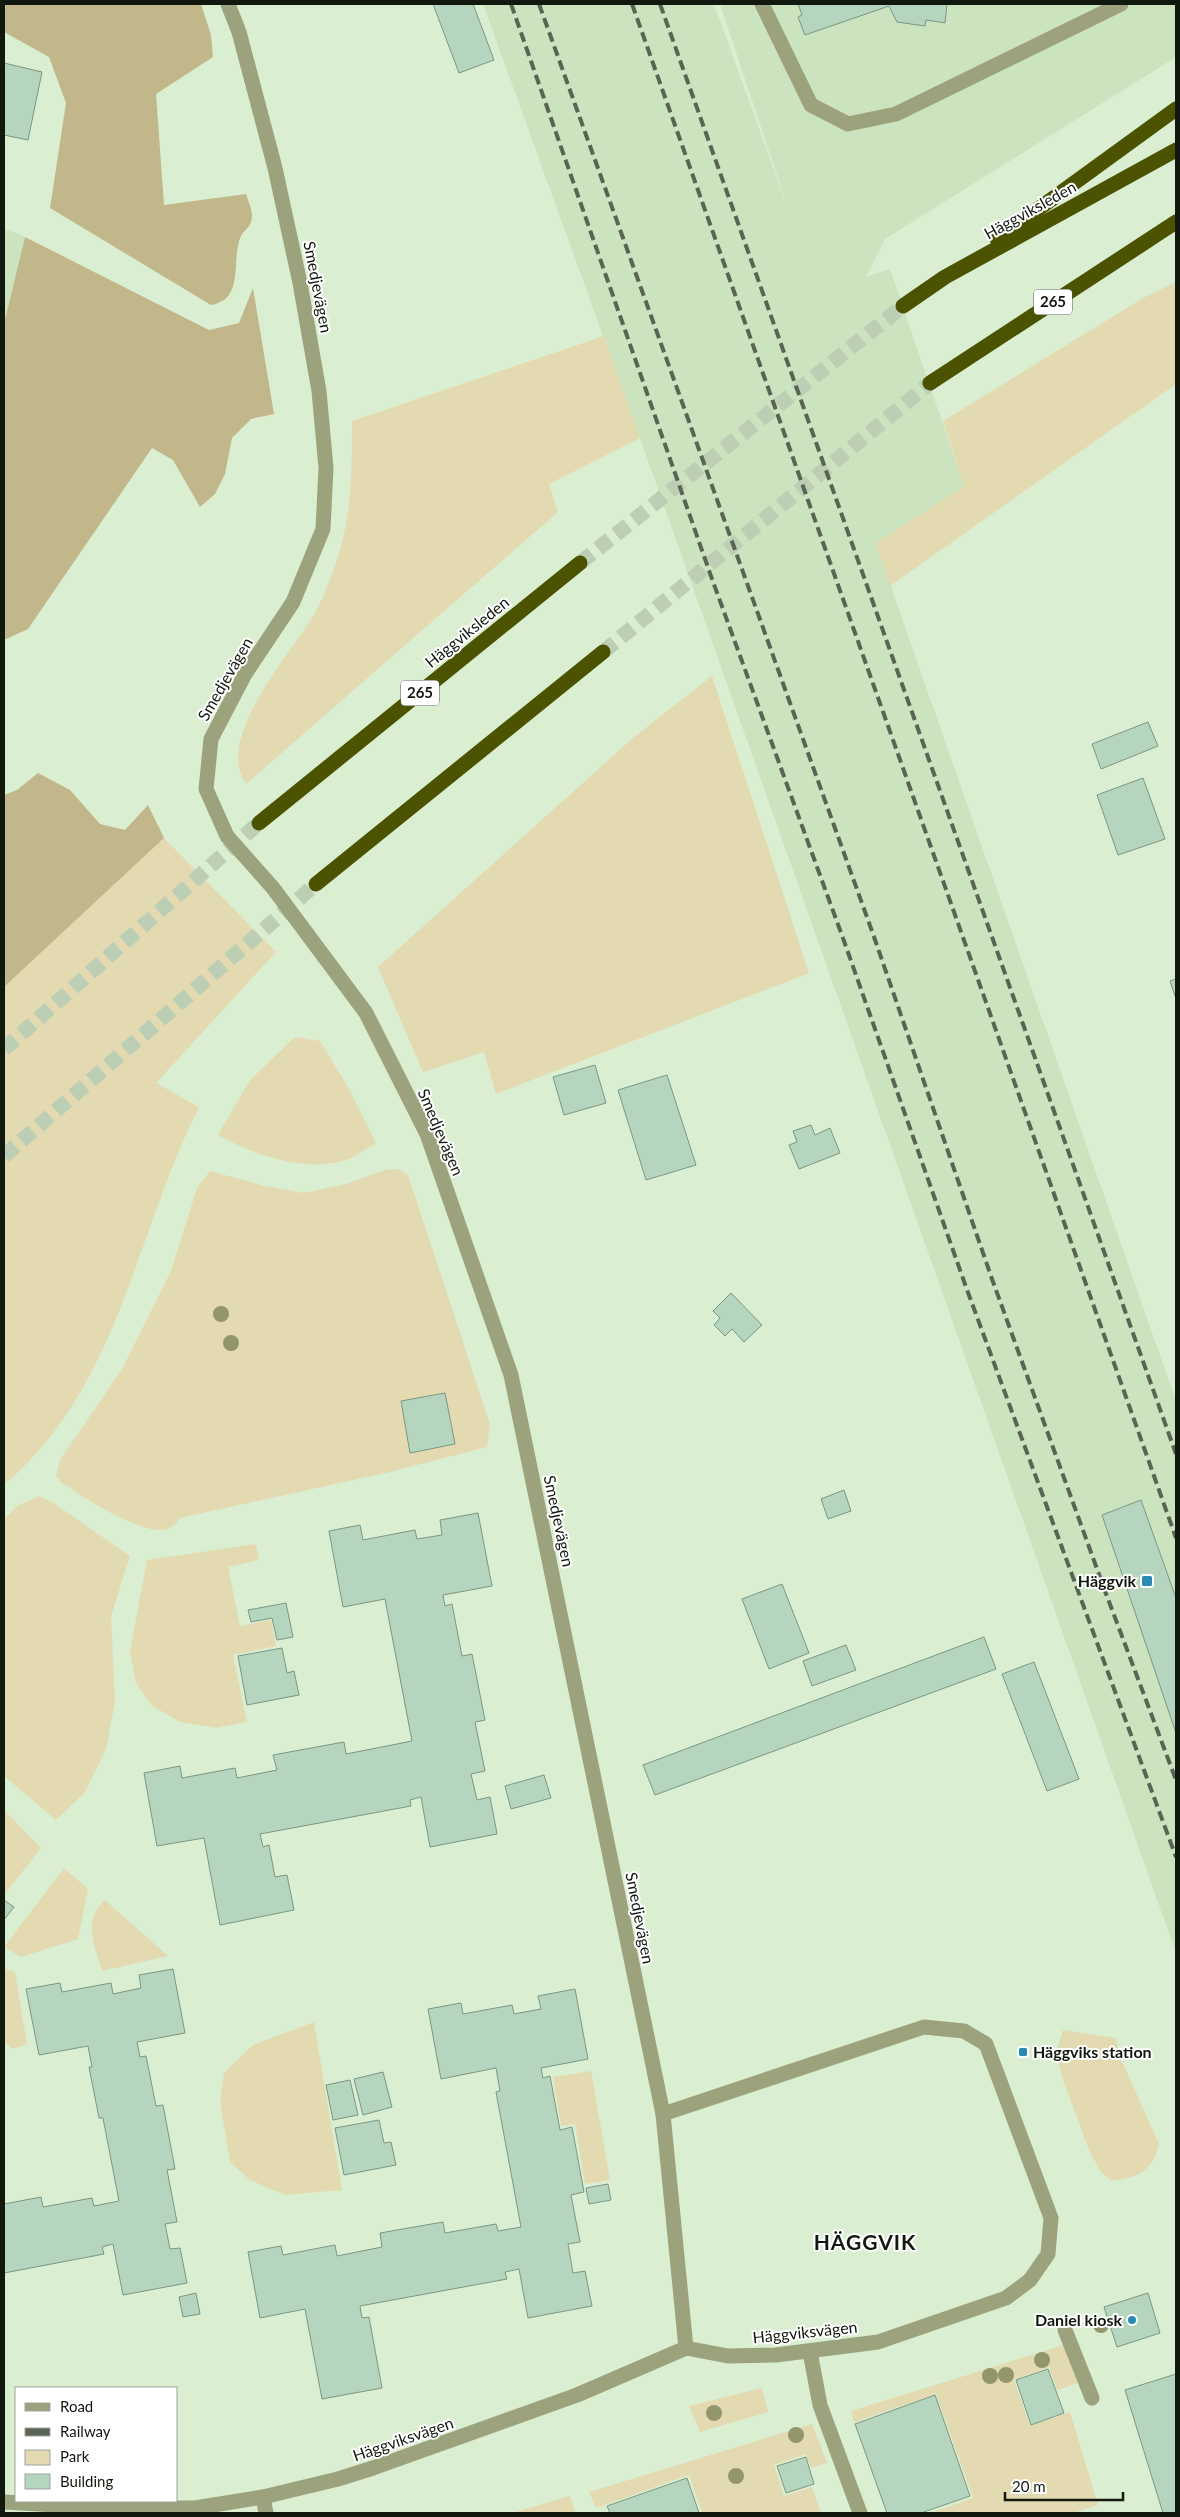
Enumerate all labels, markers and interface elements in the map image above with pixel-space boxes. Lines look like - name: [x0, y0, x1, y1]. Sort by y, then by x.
- street label: Häggviksleden: [980, 176, 1079, 243]
- street label: Smedjevägen: [300, 240, 337, 334]
- road number: 265: [1034, 290, 1072, 314]
- street label: Häggviksleden: [421, 592, 512, 671]
- street label: Smedjevägen: [193, 634, 256, 724]
- road number: 265: [401, 680, 439, 706]
- street label: Smedjevägen: [415, 1085, 468, 1178]
- street label: Smedjevägen: [541, 1474, 578, 1568]
- place label: Häggvik: [1078, 1571, 1136, 1590]
- marker: Häggvik: [1140, 1574, 1154, 1588]
- street label: Smedjevägen: [622, 1871, 659, 1965]
- place label: Häggviks station: [1033, 2042, 1152, 2061]
- marker: Häggviks station: [1017, 2046, 1029, 2058]
- district label: HÄGGVIK: [814, 2229, 916, 2254]
- place label: Daniel kiosk: [1035, 2310, 1122, 2329]
- marker: Daniel kiosk: [1126, 2314, 1138, 2326]
- street label: Häggviksvägen: [752, 2317, 858, 2346]
- legend: [15, 2387, 178, 2502]
- text: Road: [60, 2397, 93, 2415]
- street label: Häggviksvägen: [350, 2412, 456, 2465]
- text: Railway: [60, 2422, 111, 2440]
- text: Park: [60, 2447, 90, 2465]
- scale bar: [1005, 2470, 1122, 2502]
- text: Building: [60, 2472, 113, 2490]
- text: 20 m: [1012, 2477, 1046, 2495]

